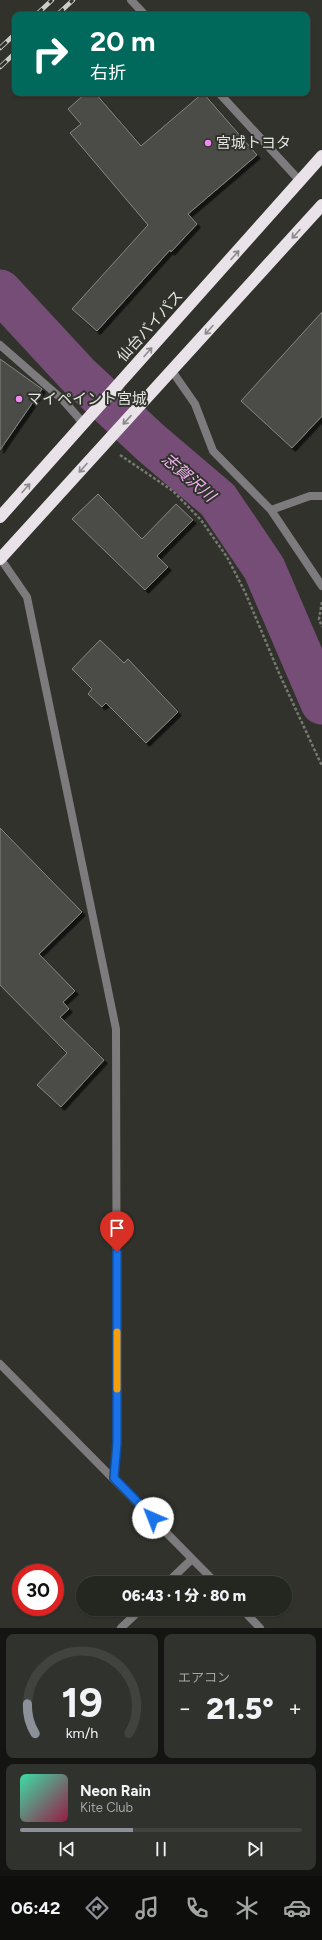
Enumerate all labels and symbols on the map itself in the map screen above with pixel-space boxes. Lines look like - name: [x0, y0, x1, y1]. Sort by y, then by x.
- place label: 宮城トヨタ: [216, 134, 291, 152]
- marker: 宮城トヨタ: [203, 138, 213, 148]
- one-way arrow: [292, 228, 301, 238]
- one-way arrow: [230, 249, 239, 260]
- street label: 仙台バイパス: [113, 287, 187, 365]
- one-way arrow: [204, 325, 214, 335]
- one-way arrow: [144, 347, 153, 357]
- place label: マイペイント宮城: [27, 390, 147, 408]
- marker: マイペイント宮城: [14, 394, 24, 404]
- one-way arrow: [123, 414, 132, 424]
- water label: 志賀沢川: [158, 449, 221, 507]
- one-way arrow: [78, 463, 88, 473]
- one-way arrow: [21, 483, 31, 493]
- pin: [100, 1211, 134, 1252]
- position arrow: [132, 1497, 174, 1539]
- speed limit sign: 30: [12, 1564, 64, 1616]

